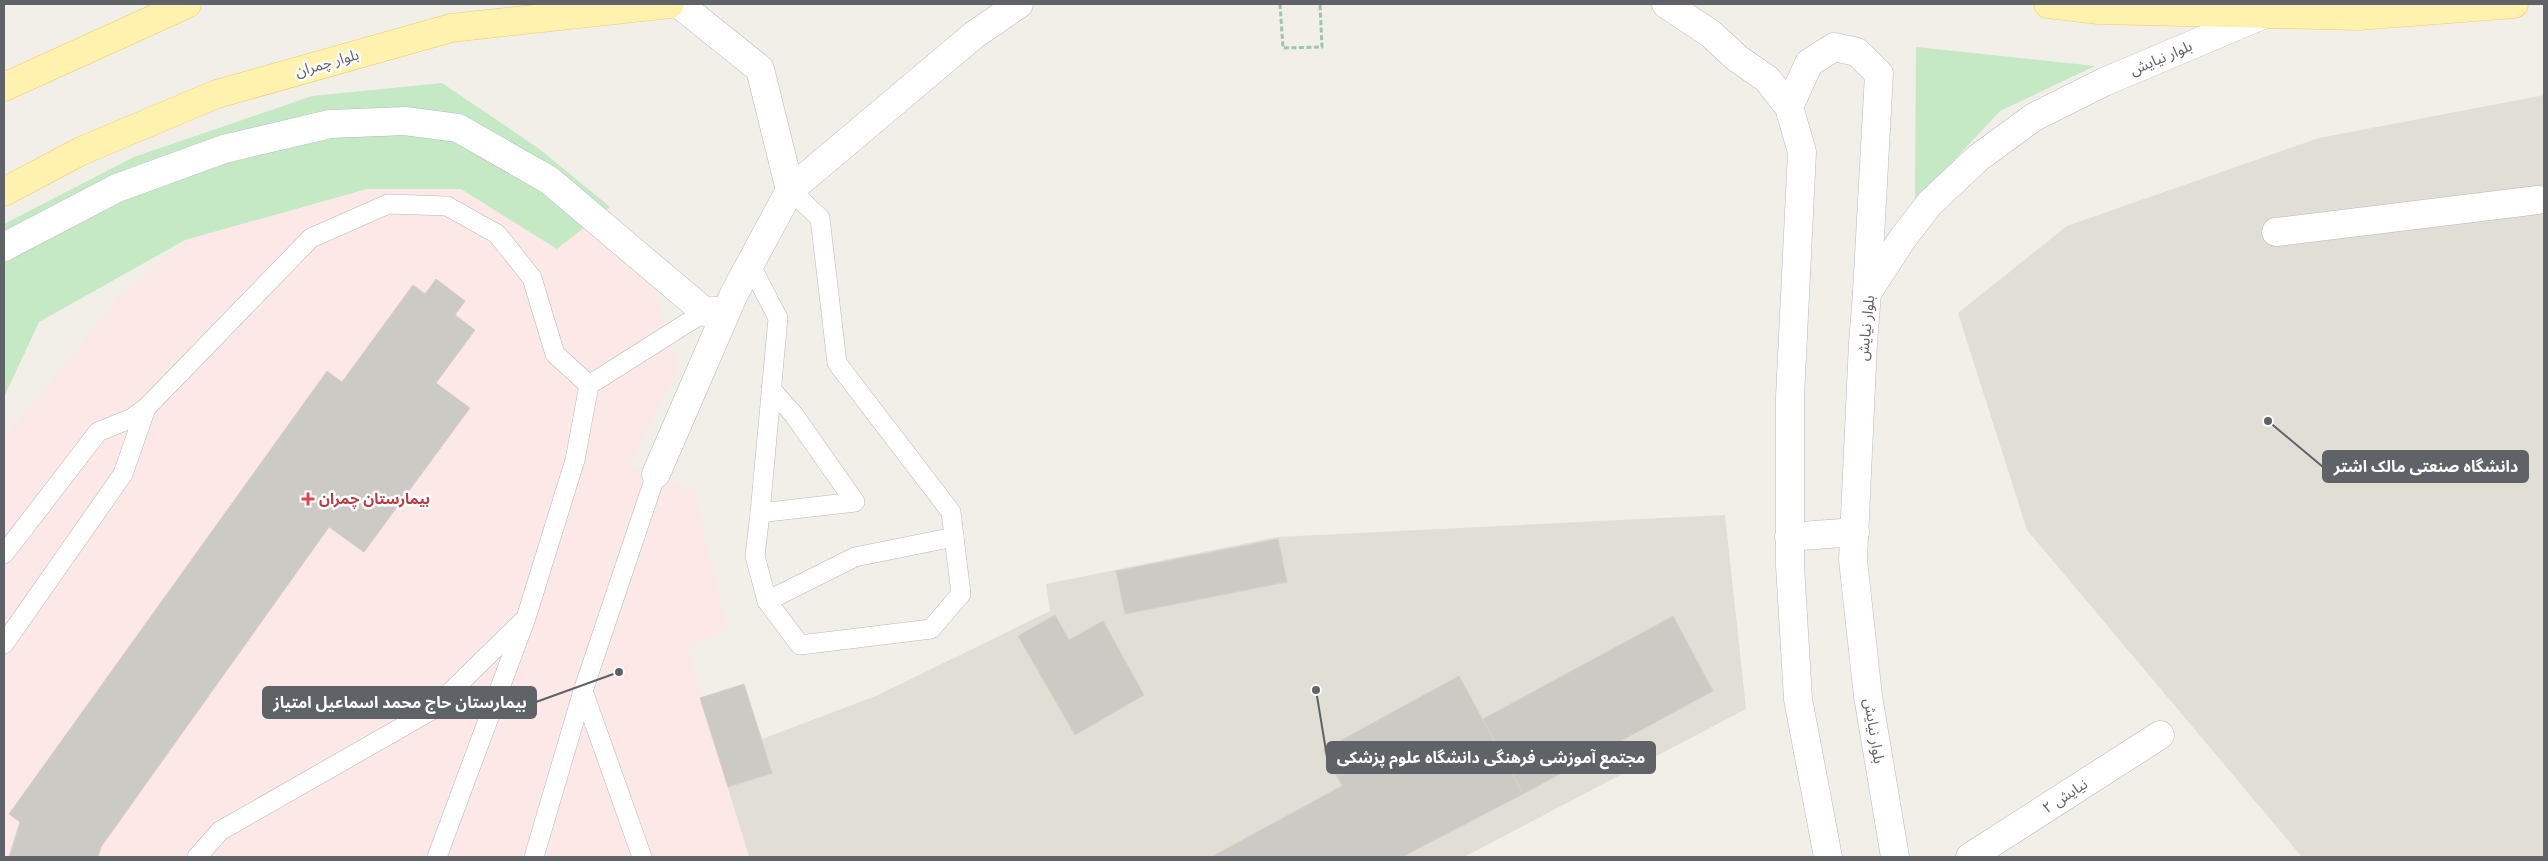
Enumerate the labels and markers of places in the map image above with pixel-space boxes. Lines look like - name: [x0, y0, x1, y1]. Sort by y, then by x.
- callout: دانشگاه صنعتی مالک اشتر: [2323, 451, 2528, 482]
- place label: بیمارستان چمران: [319, 489, 430, 509]
- marker: بیمارستان چمران: [301, 492, 315, 506]
- callout: بیمارستان حاج محمد اسماعیل امتیاز: [263, 687, 536, 718]
- callout: مجتمع آموزشی فرهنگی دانشگاه علوم پزشکی: [1327, 742, 1655, 773]

